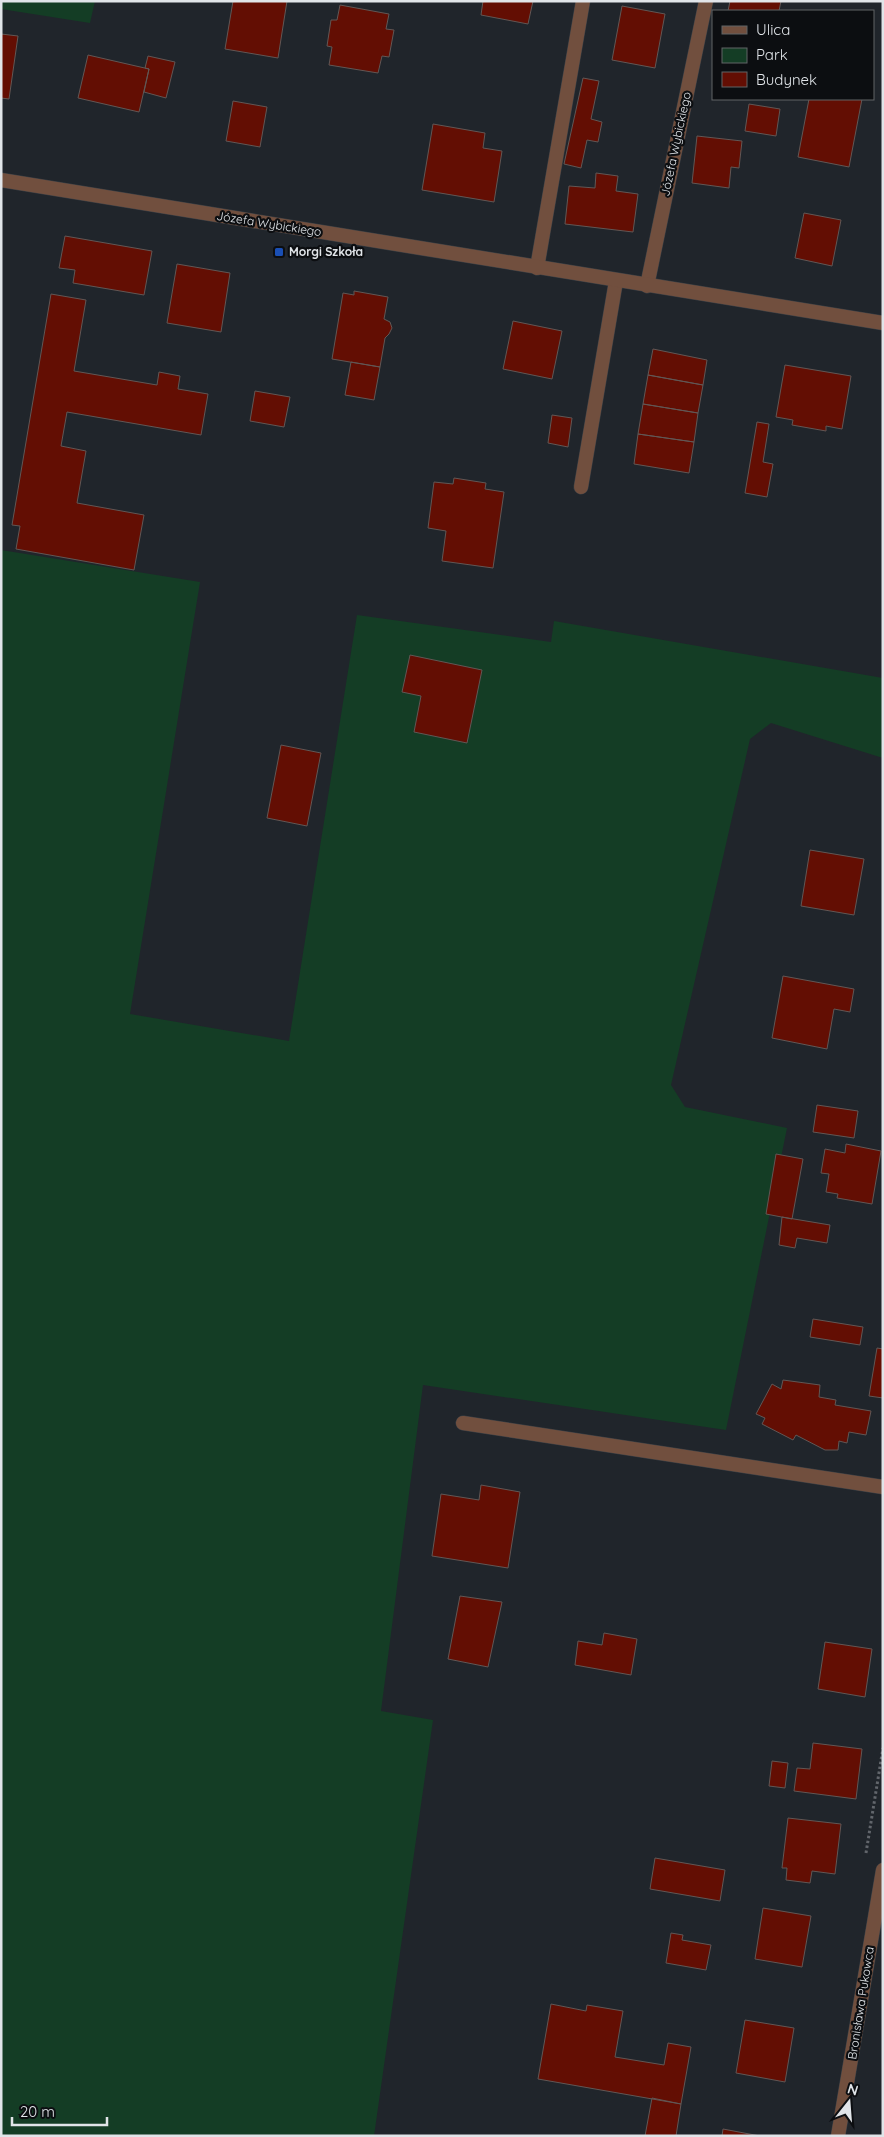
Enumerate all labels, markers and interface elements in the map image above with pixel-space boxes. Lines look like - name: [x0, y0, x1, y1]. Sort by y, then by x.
- legend: [712, 10, 874, 100]
- text: Ulica: [756, 20, 790, 39]
- text: Park: [756, 45, 788, 64]
- text: Budynek: [756, 70, 817, 89]
- street label: Józefa Wybickiego: [657, 91, 694, 197]
- street label: Józefa Wybickiego: [216, 208, 323, 239]
- place label: Morgi Szkoła: [289, 244, 363, 259]
- marker: Morgi Szkoła: [273, 246, 285, 258]
- street label: Bronisława Pukowca: [844, 1945, 877, 2060]
- north arrow: [824, 2077, 874, 2127]
- text: N: [845, 2079, 860, 2100]
- scale bar: [12, 2094, 108, 2126]
- text: 20 m: [20, 2102, 55, 2121]

